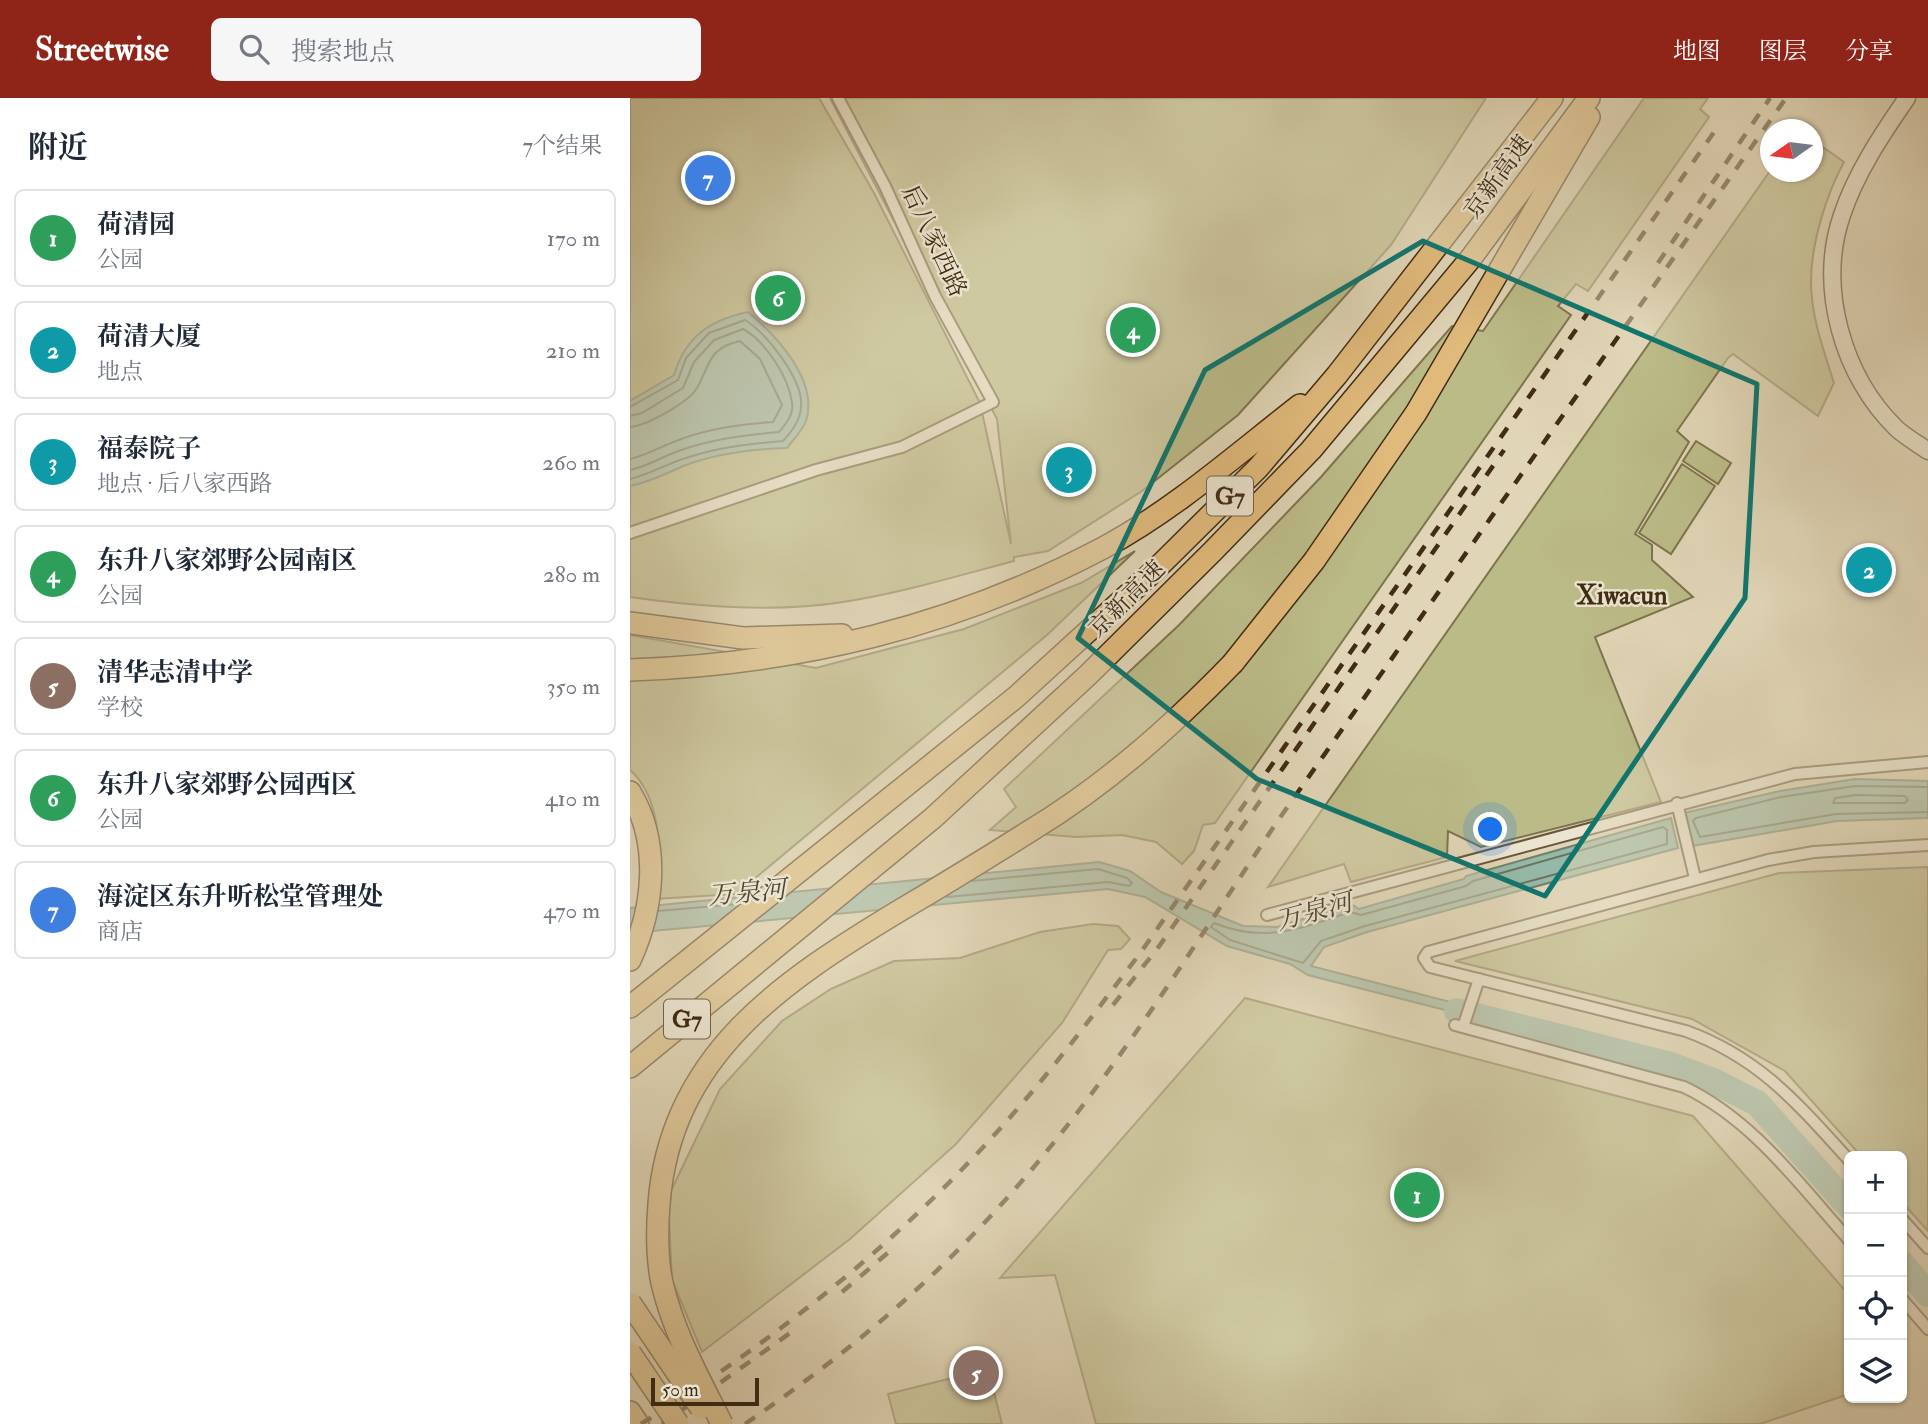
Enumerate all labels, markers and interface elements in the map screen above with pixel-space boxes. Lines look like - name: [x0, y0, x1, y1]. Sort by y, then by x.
- search box: [211, 18, 701, 81]
- text: Streetwise: [35, 29, 169, 70]
- icon: search: [235, 30, 273, 68]
- text: 搜索地点: [291, 36, 395, 68]
- text: 地图: [1673, 36, 1721, 67]
- text: 图层: [1759, 36, 1807, 67]
- text: 分享: [1845, 36, 1893, 67]
- north arrow: [1760, 119, 1823, 182]
- text: 附近: [28, 129, 88, 166]
- street label: 京新高速: [1457, 129, 1539, 225]
- text: 7个结果: [522, 131, 602, 160]
- pin: 7: [685, 152, 731, 204]
- street label: 后八家西路: [895, 180, 973, 302]
- text: 荷清园: [97, 209, 175, 241]
- text: 1: [49, 224, 57, 253]
- text: 170 m: [547, 224, 600, 253]
- text: 公园: [97, 245, 143, 274]
- pin: 6: [755, 272, 801, 324]
- pin: 4: [1110, 304, 1156, 356]
- text: 荷清大厦: [97, 321, 201, 353]
- text: 2: [47, 336, 59, 365]
- text: 210 m: [546, 336, 600, 365]
- text: 地点: [97, 357, 143, 386]
- text: 福泰院子: [97, 433, 201, 465]
- pin: 3: [1046, 444, 1092, 496]
- text: 3: [49, 448, 57, 477]
- text: 260 m: [542, 448, 600, 477]
- text: 地点 · 后八家西路: [97, 469, 272, 498]
- road number: G7: [1207, 476, 1253, 516]
- pin: 2: [1846, 544, 1892, 596]
- text: 东升八家郊野公园南区: [97, 545, 357, 577]
- street label: 京新高速: [1082, 554, 1172, 644]
- text: 4: [47, 560, 59, 589]
- text: 280 m: [543, 560, 600, 589]
- district label: Xiwacun: [1577, 580, 1668, 612]
- text: 公园: [97, 581, 143, 610]
- text: 清华志清中学: [97, 657, 253, 689]
- text: 5: [48, 672, 58, 701]
- text: 350 m: [547, 672, 600, 701]
- text: 学校: [97, 693, 143, 722]
- text: 东升八家郊野公园西区: [97, 769, 357, 801]
- text: 6: [47, 784, 59, 813]
- text: 410 m: [545, 784, 600, 813]
- text: 公园: [97, 805, 143, 834]
- your location: [1473, 812, 1507, 846]
- water label: 万泉河: [707, 873, 791, 912]
- text: 海淀区东升听松堂管理处: [97, 881, 383, 913]
- water label: 万泉河: [1272, 885, 1360, 938]
- text: 7: [48, 896, 58, 925]
- text: 470 m: [543, 896, 600, 925]
- text: 商店: [97, 917, 143, 946]
- road number: G7: [664, 1000, 710, 1038]
- map controls: [1844, 1151, 1907, 1403]
- button: +: [1844, 1151, 1907, 1214]
- pin: 1: [1394, 1169, 1440, 1221]
- button: −: [1844, 1214, 1907, 1277]
- button: locate: [1844, 1277, 1907, 1340]
- button: layers: [1844, 1340, 1907, 1403]
- pin: 5: [953, 1347, 999, 1399]
- scale bar: [651, 1375, 760, 1407]
- text: 50 m: [662, 1378, 699, 1402]

